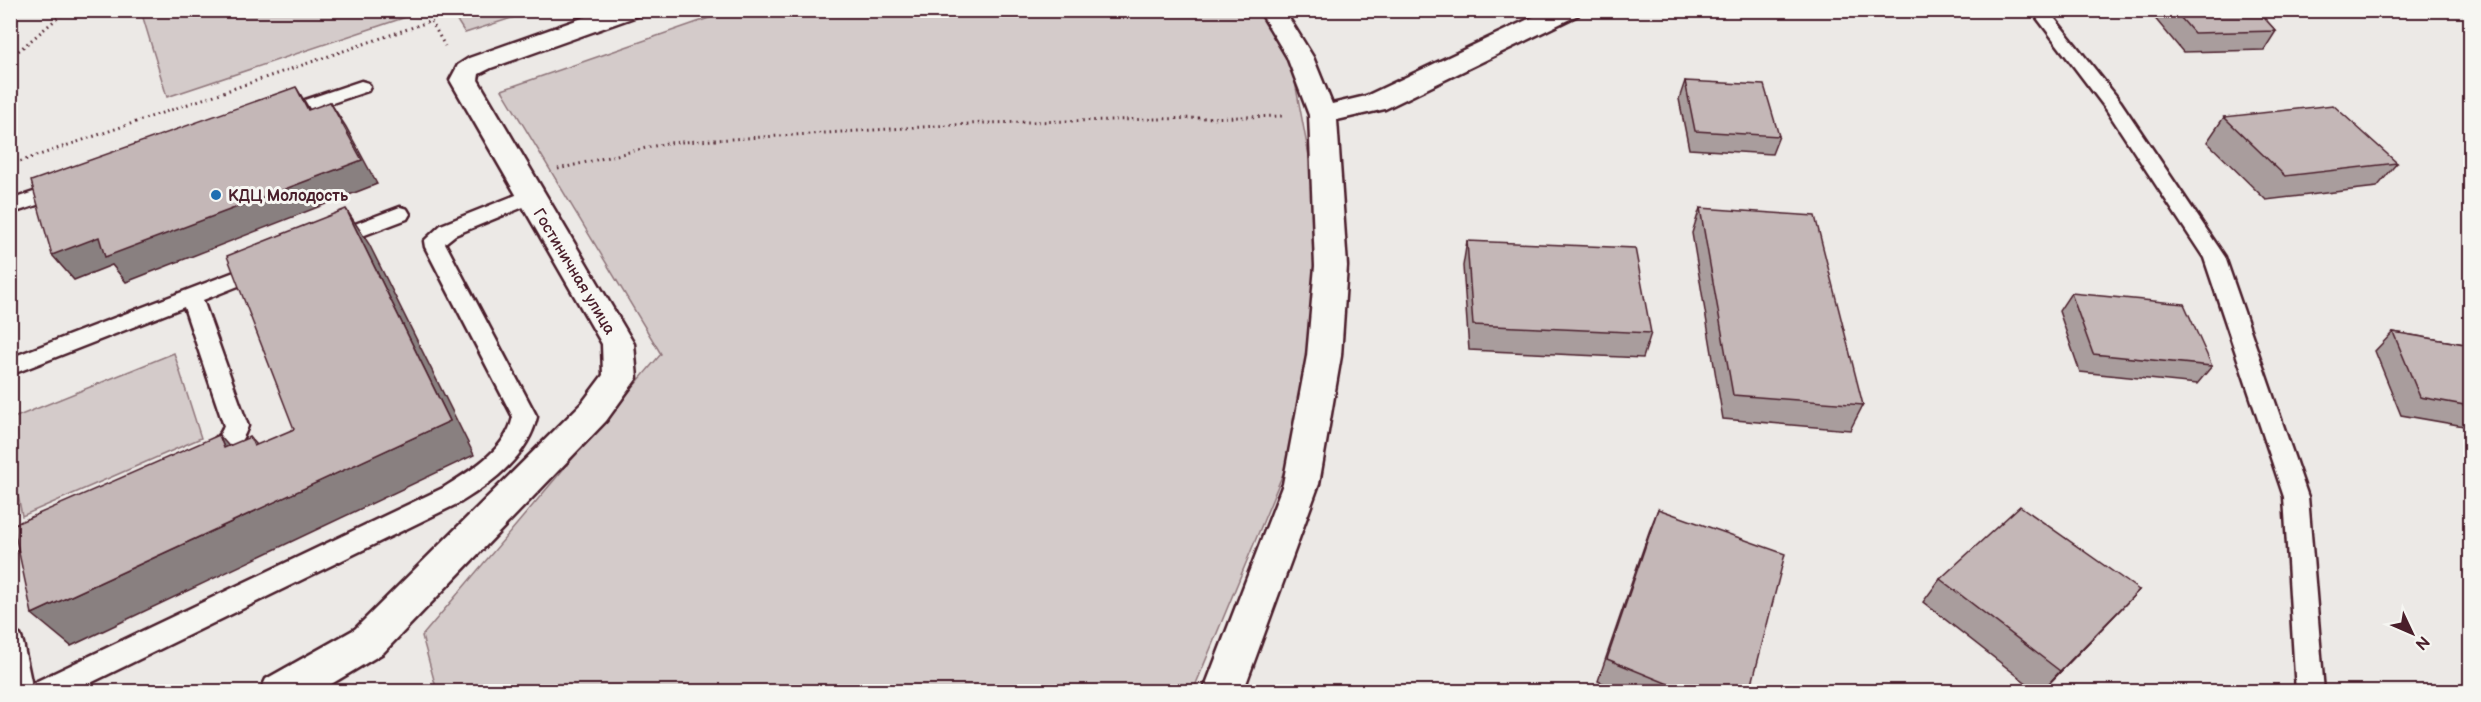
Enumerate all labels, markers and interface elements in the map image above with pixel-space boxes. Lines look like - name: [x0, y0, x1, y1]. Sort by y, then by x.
- place label: КДЦ Молодость: [228, 187, 349, 206]
- marker: КДЦ Молодость: [209, 188, 223, 202]
- street label: Гостиничная улица: [529, 205, 619, 339]
- north arrow: [2382, 603, 2442, 663]
- text: N: [2411, 631, 2433, 653]

